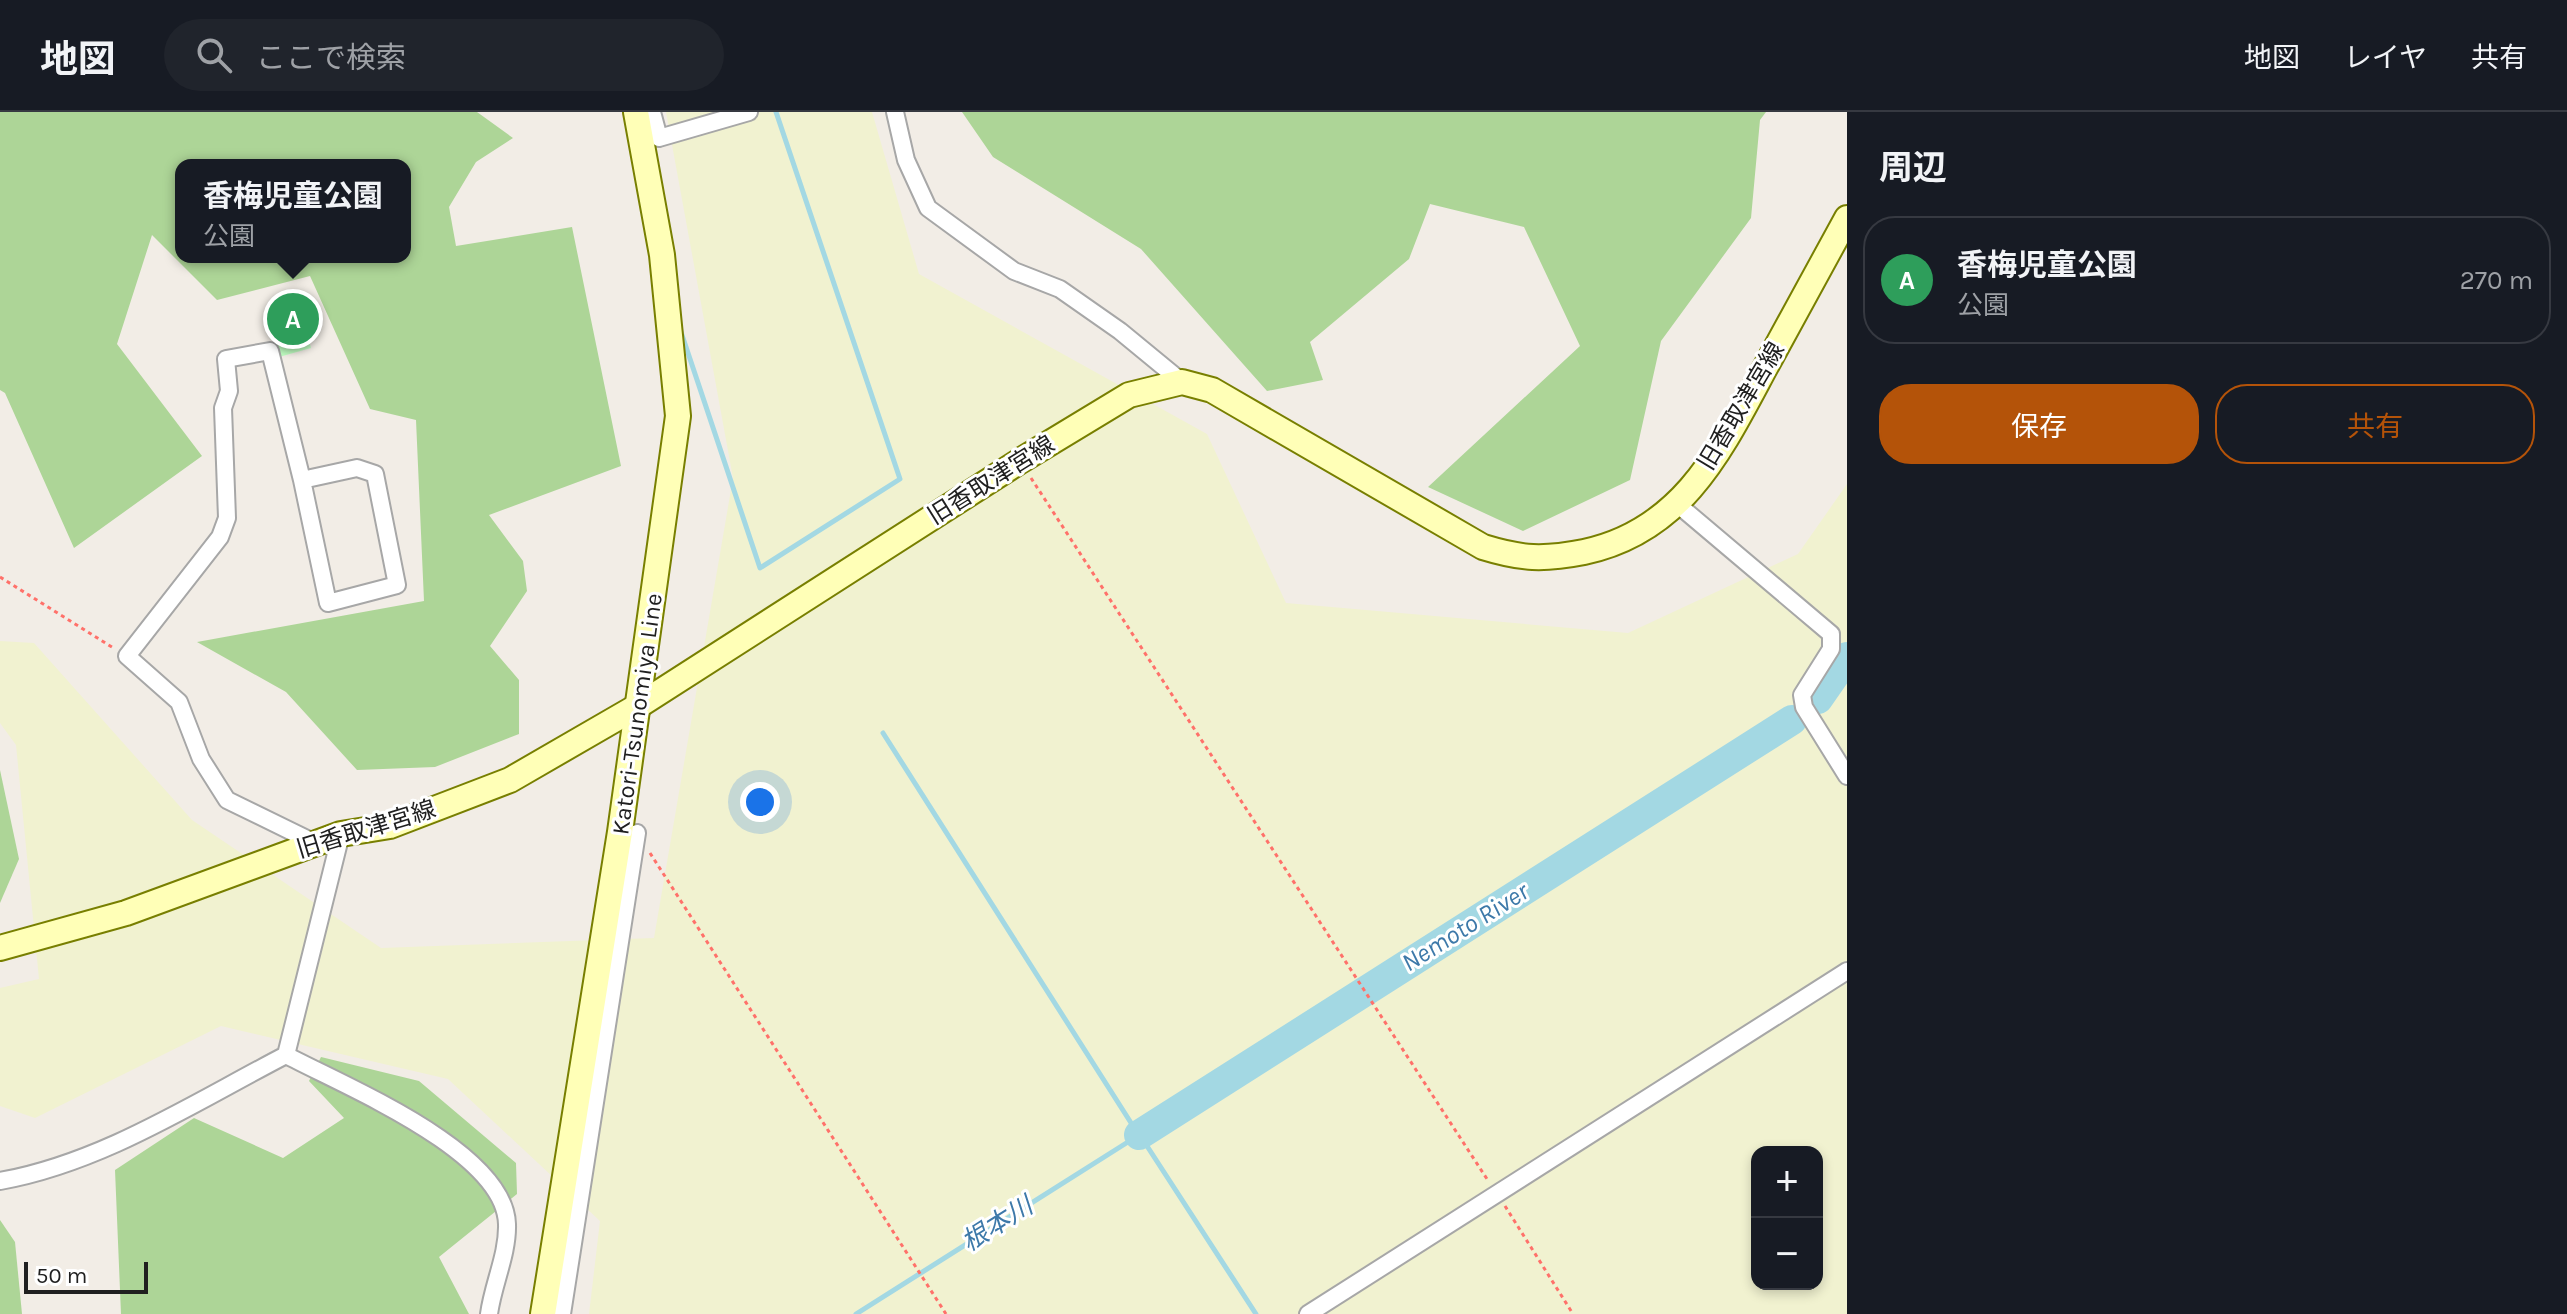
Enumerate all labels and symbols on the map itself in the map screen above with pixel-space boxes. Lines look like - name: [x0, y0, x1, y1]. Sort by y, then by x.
- pin: A: [267, 289, 319, 349]
- street label: 旧香取津宮線: [1692, 337, 1790, 475]
- street label: 旧香取津宮線: [923, 430, 1059, 530]
- street label: Katori-Tsunomiya Line: [606, 592, 668, 836]
- your location: [740, 782, 780, 822]
- street label: 旧香取津宮線: [293, 795, 439, 863]
- water label: Nemoto River: [1396, 875, 1535, 978]
- water label: 根本川: [956, 1189, 1041, 1258]
- scale bar: [24, 1258, 148, 1294]

